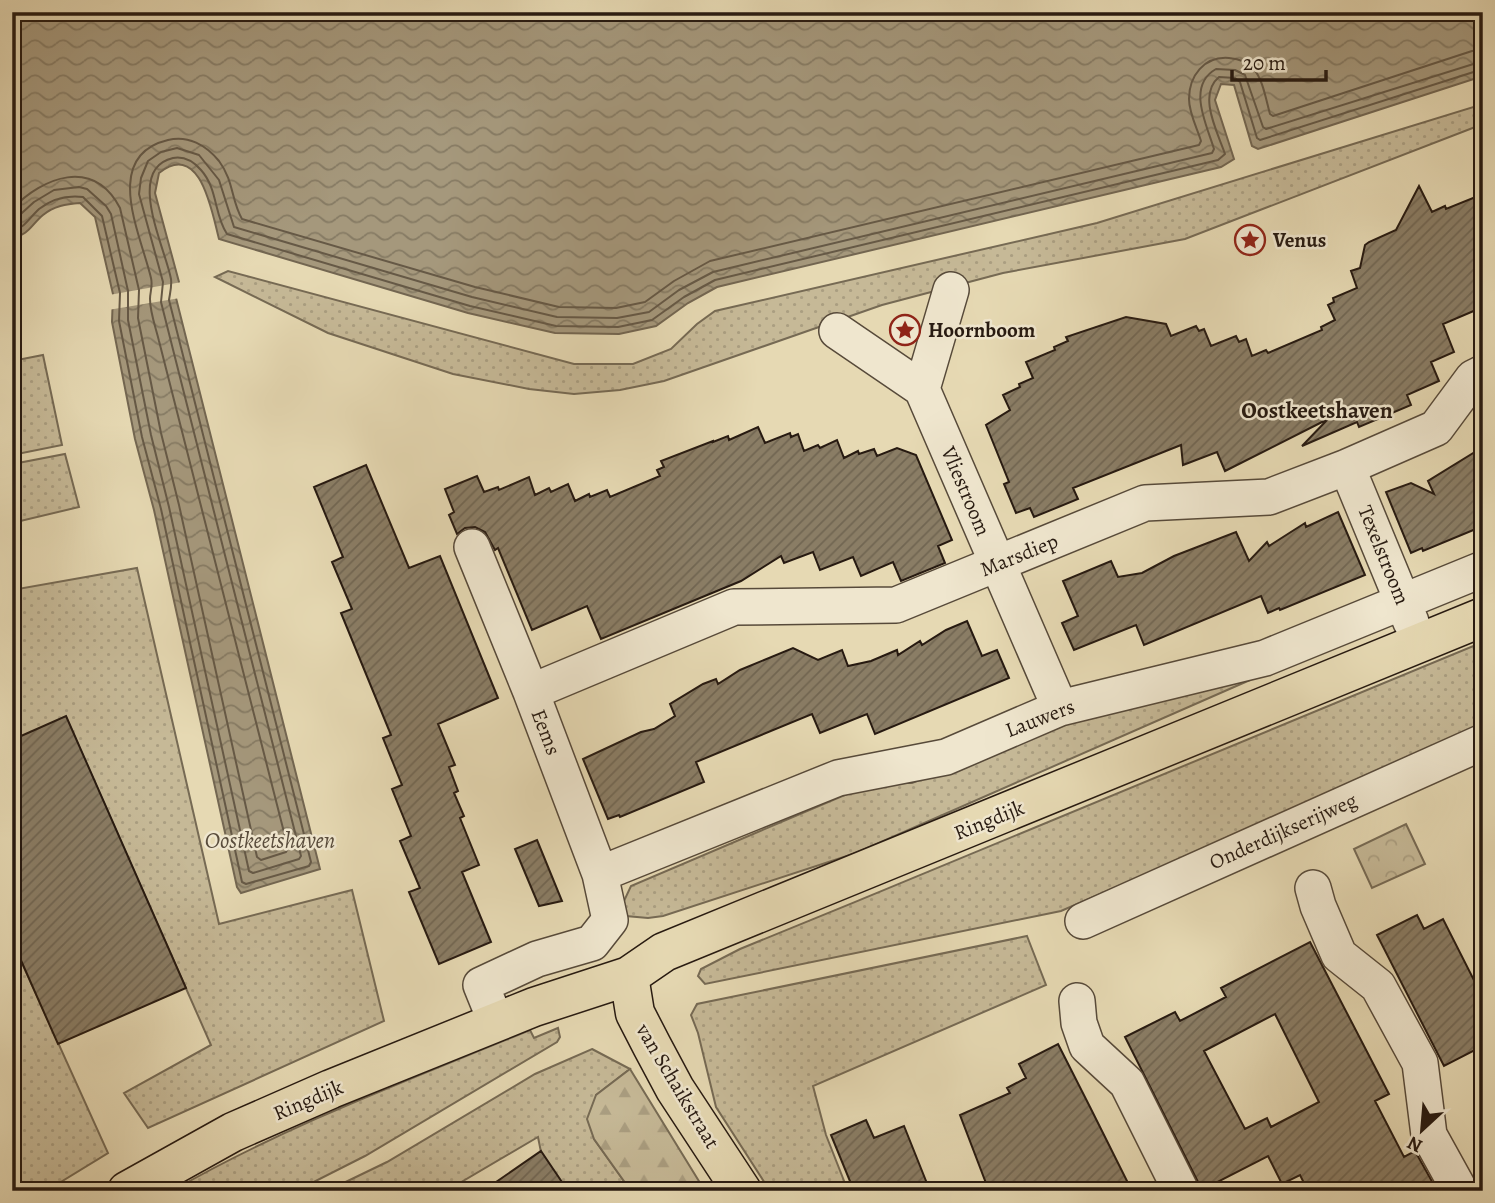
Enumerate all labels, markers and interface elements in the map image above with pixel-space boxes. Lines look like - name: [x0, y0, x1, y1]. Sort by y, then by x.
- scale bar: [1232, 38, 1327, 82]
- text: 20 m: [1243, 49, 1286, 77]
- place icon: Venus: [1233, 223, 1267, 257]
- place label: Venus: [1272, 226, 1326, 254]
- place icon: Hoornboom: [888, 313, 922, 347]
- place label: Hoornboom: [928, 316, 1036, 344]
- district label: Oostkeetshaven: [1241, 395, 1393, 426]
- street label: Vliestroom: [934, 441, 997, 540]
- street label: Texelstroom: [1351, 501, 1417, 609]
- street label: Marsdiep: [976, 527, 1062, 583]
- street label: Lauwers: [1001, 692, 1079, 744]
- street label: Eems: [524, 705, 568, 759]
- street label: Onderdijkserijweg: [1205, 786, 1362, 876]
- street label: Ringdijk: [950, 793, 1029, 847]
- water label: Oostkeetshaven: [205, 825, 335, 856]
- street label: van Schaikstraat: [629, 1017, 726, 1154]
- street label: Ringdijk: [269, 1073, 348, 1127]
- north arrow: [1386, 1094, 1456, 1164]
- text: N: [1403, 1130, 1427, 1159]

